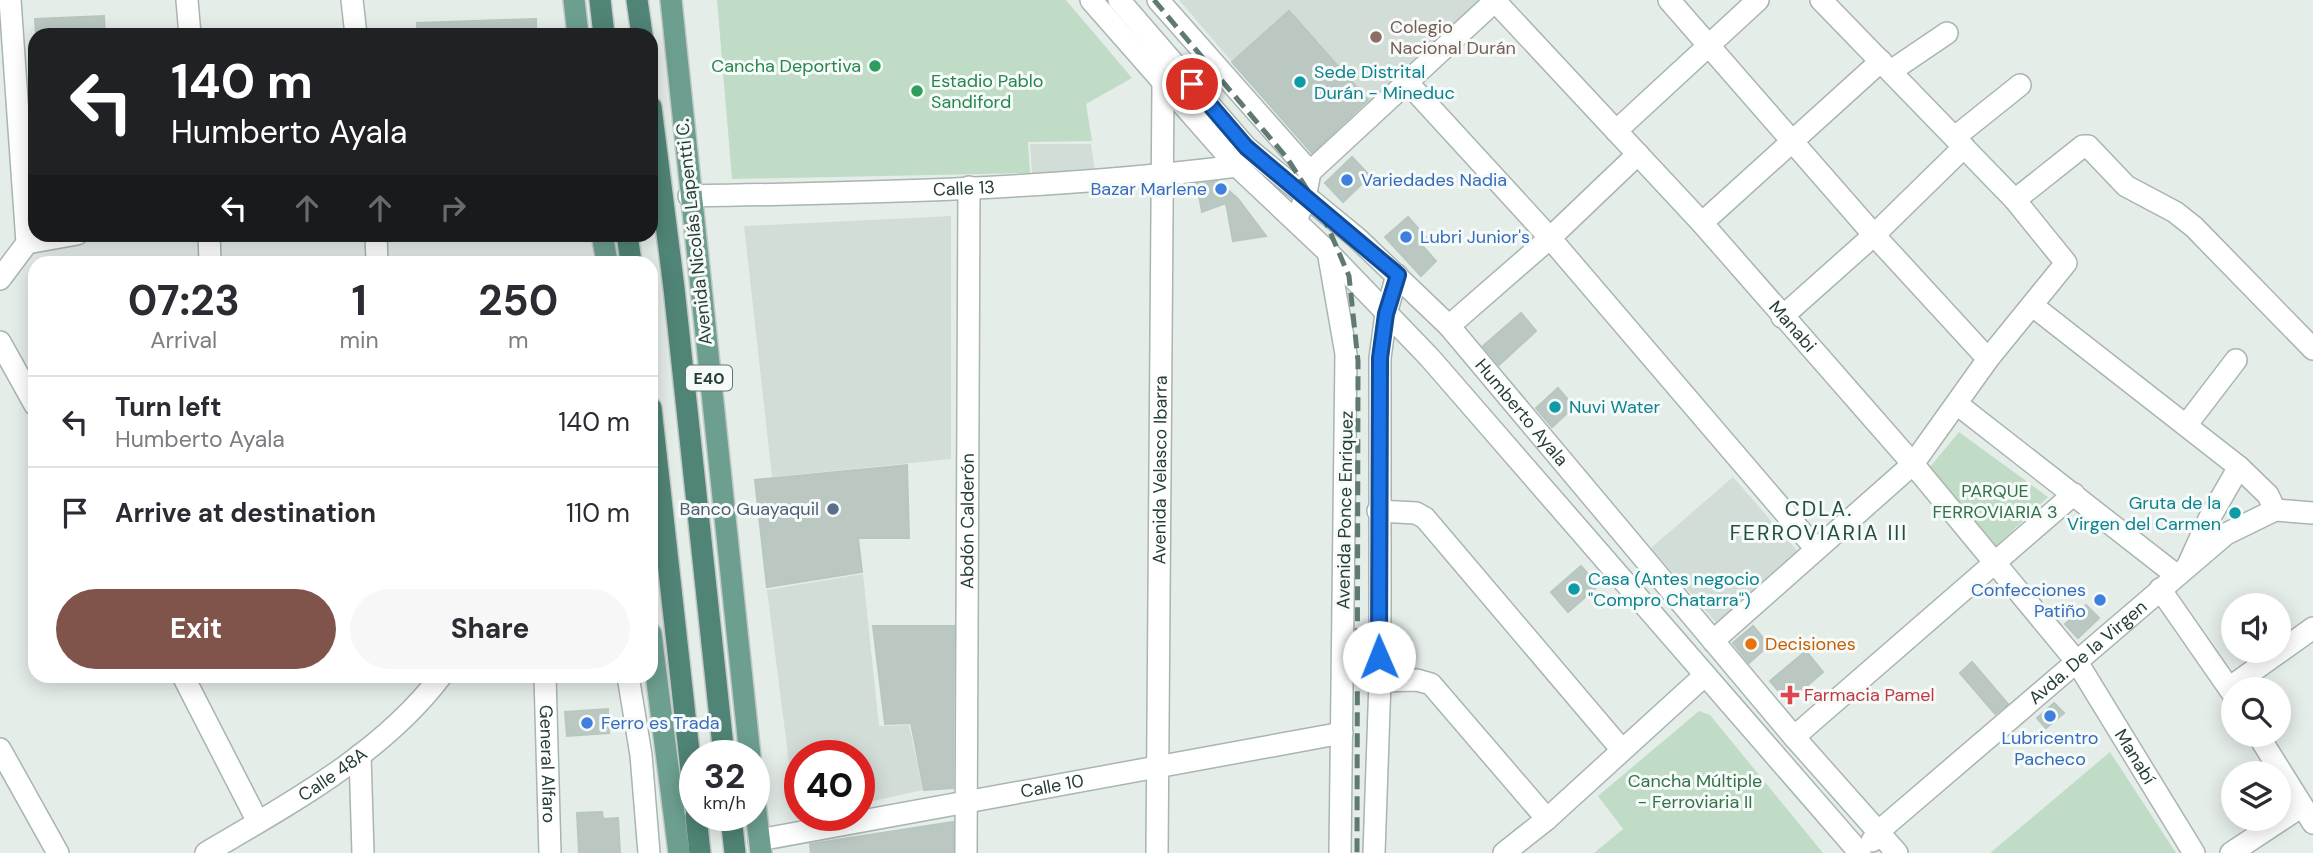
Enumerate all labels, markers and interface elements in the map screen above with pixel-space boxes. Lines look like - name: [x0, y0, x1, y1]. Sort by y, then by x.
- place label: Colegio Nacional Durán: [1390, 15, 1516, 60]
- marker: Colegio Nacional Durán: [1368, 29, 1384, 45]
- text: 140 m: [171, 49, 313, 113]
- place label: Cancha Deportiva: [711, 54, 861, 78]
- pin: [1162, 54, 1222, 114]
- icon: left: [56, 56, 147, 147]
- marker: Cancha Deportiva: [867, 58, 883, 74]
- place label: Sede Distrital Durán - Mineduc: [1314, 60, 1455, 105]
- icon: arrive: [1173, 65, 1211, 103]
- place label: Estadio Pablo Sandiford: [931, 69, 1044, 114]
- marker: Sede Distrital Durán - Mineduc: [1292, 74, 1308, 90]
- marker: Estadio Pablo Sandiford: [909, 83, 925, 99]
- text: Humberto Ayala: [171, 111, 407, 153]
- street label: Avenida Nicolás Lapentti C.: [670, 118, 718, 346]
- place label: Variedades Nadia: [1361, 168, 1507, 192]
- marker: Variedades Nadia: [1339, 172, 1355, 188]
- street label: Calle 13: [932, 175, 995, 202]
- place label: Bazar Marlene: [1090, 177, 1207, 201]
- marker: Bazar Marlene: [1213, 181, 1229, 197]
- icon: left: [215, 189, 253, 227]
- icon: ahead: [288, 189, 326, 227]
- icon: ahead: [361, 189, 399, 227]
- icon: right: [434, 189, 472, 227]
- place label: Lubri Junior's: [1420, 225, 1530, 249]
- marker: Lubri Junior's: [1398, 229, 1414, 245]
- text: 07:23: [128, 273, 240, 328]
- text: 1: [351, 273, 367, 328]
- text: 250: [478, 273, 558, 328]
- street label: Manabi: [1764, 296, 1822, 357]
- text: Arrival: [150, 325, 217, 355]
- text: min: [339, 325, 379, 355]
- text: m: [508, 325, 529, 355]
- street label: Humberto Ayala: [1470, 354, 1574, 471]
- road number: E40: [686, 366, 732, 390]
- street label: Avenida Velasco Ibarra: [1147, 375, 1173, 565]
- text: Turn left: [115, 390, 222, 424]
- place label: Nuvi Water: [1569, 395, 1660, 419]
- marker: Nuvi Water: [1547, 399, 1563, 415]
- icon: left: [56, 403, 94, 441]
- text: 140 m: [558, 405, 630, 439]
- street label: Avenida Ponce Enriquez: [1331, 411, 1359, 609]
- text: Humberto Ayala: [115, 424, 285, 454]
- street label: Abdón Calderón: [955, 453, 980, 589]
- park label: PARQUE FERROVIARIA 3: [1932, 479, 2058, 524]
- place label: Gruta de la Virgen del Carmen: [2067, 491, 2221, 536]
- icon: arrive: [56, 494, 94, 532]
- district label: CDLA. FERROVIARIA III: [1730, 495, 1908, 547]
- text: Arrive at destination: [115, 496, 376, 530]
- text: 110 m: [566, 496, 630, 530]
- place label: Banco Guayaquil: [680, 497, 819, 521]
- marker: Banco Guayaquil: [825, 501, 841, 517]
- marker: Gruta de la Virgen del Carmen: [2227, 505, 2243, 521]
- place label: Casa (Antes negocio "Compro Chatarra"): [1588, 567, 1760, 612]
- place label: Confecciones Patiño: [1971, 578, 2086, 623]
- marker: Casa (Antes negocio "Compro Chatarra"): [1566, 581, 1582, 597]
- button: Exit: [56, 589, 336, 669]
- button: Share: [350, 589, 630, 669]
- marker: Confecciones Patiño: [2092, 592, 2108, 608]
- map controls: [2221, 593, 2291, 831]
- button: sound: [2221, 593, 2291, 663]
- street label: Avda. De la Virgen: [2023, 595, 2152, 710]
- position arrow: [1342, 620, 1416, 694]
- place label: Decisiones: [1765, 632, 1856, 656]
- marker: Decisiones: [1743, 636, 1759, 652]
- button: search: [2221, 677, 2291, 747]
- place label: Farmacia Pamel: [1804, 683, 1935, 707]
- marker: Farmacia Pamel: [1782, 687, 1798, 703]
- street label: General Alfaro: [534, 705, 561, 823]
- marker: Lubricentro Pacheco: [2042, 708, 2058, 724]
- place label: Ferro es Trada: [601, 711, 720, 735]
- marker: Ferro es Trada: [579, 715, 595, 731]
- street label: Manabí: [2109, 725, 2161, 789]
- place label: Lubricentro Pacheco: [2002, 726, 2098, 771]
- speed limit sign: 40: [784, 740, 875, 831]
- street label: Calle 48A: [294, 742, 372, 807]
- text: 32: [704, 753, 745, 799]
- button: layers: [2221, 761, 2291, 831]
- street label: Calle 10: [1019, 769, 1086, 804]
- park label: Cancha Múltiple - Ferroviaria II: [1628, 769, 1762, 814]
- text: km/h: [703, 791, 746, 815]

